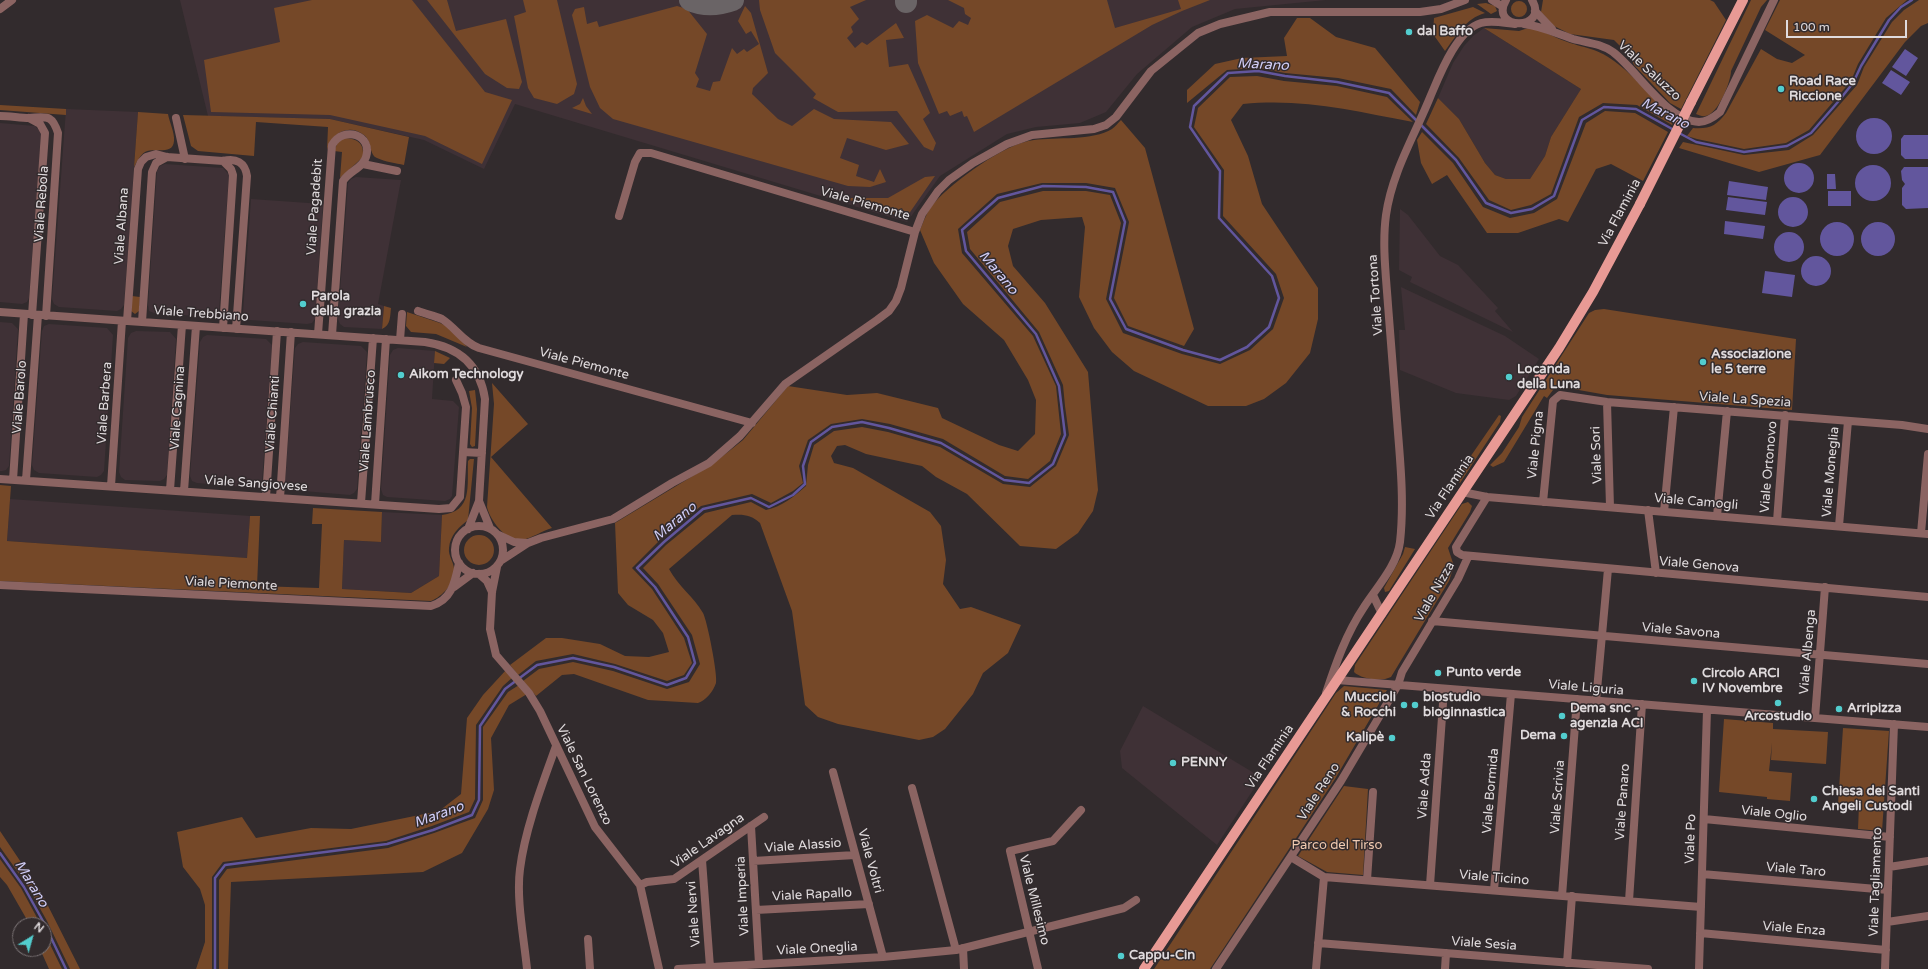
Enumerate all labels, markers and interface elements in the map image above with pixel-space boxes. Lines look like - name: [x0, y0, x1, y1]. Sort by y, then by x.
- scale bar: [1788, 12, 1909, 38]
- text: 100 m: [1793, 20, 1830, 34]
- place label: dal Baffo: [1417, 24, 1473, 40]
- marker: dal Baffo: [1404, 27, 1414, 37]
- street label: Viale Saluzzo: [1614, 38, 1684, 104]
- water label: Marano: [1237, 55, 1289, 75]
- place label: Road Race Riccione: [1789, 74, 1856, 105]
- marker: Road Race Riccione: [1776, 84, 1786, 94]
- water label: Marano: [1638, 95, 1692, 133]
- street label: Viale Pagadebit: [304, 158, 326, 256]
- street label: Viale Rebola: [32, 165, 52, 243]
- street label: Via Flaminia: [1596, 176, 1644, 250]
- street label: Viale Piemonte: [818, 184, 912, 224]
- street label: Viale Albana: [112, 187, 132, 265]
- water label: Marano: [975, 248, 1021, 298]
- street label: Viale Tortona: [1365, 254, 1387, 336]
- place label: Parola della grazia: [311, 289, 381, 320]
- marker: Parola della grazia: [298, 299, 308, 309]
- street label: Viale Trebbiano: [153, 303, 249, 325]
- street label: Viale Piemonte: [537, 344, 631, 384]
- place label: Associazione le 5 terre: [1711, 347, 1791, 378]
- marker: Associazione le 5 terre: [1698, 357, 1708, 367]
- street label: Viale Barolo: [10, 360, 30, 434]
- street label: Viale Barbera: [94, 361, 116, 445]
- place label: Locanda della Luna: [1517, 362, 1580, 393]
- street label: Viale Cagnina: [167, 365, 189, 451]
- place label: Aikom Technology: [409, 367, 523, 383]
- street label: Viale Lambrusco: [357, 369, 379, 473]
- marker: Aikom Technology: [396, 370, 406, 380]
- marker: Locanda della Luna: [1504, 372, 1514, 382]
- street label: Viale Chianti: [263, 375, 283, 453]
- street label: Viale La Spezia: [1699, 389, 1791, 411]
- street label: Viale Pigna: [1525, 410, 1547, 480]
- street label: Viale Ortonovo: [1757, 420, 1781, 514]
- street label: Viale Sori: [1588, 426, 1606, 484]
- street label: Viale Moneglia: [1819, 426, 1843, 518]
- street label: Via Flaminia: [1423, 452, 1477, 522]
- street label: Viale Sangiovese: [204, 473, 308, 495]
- street label: Viale Camogli: [1653, 491, 1739, 513]
- water label: Marano: [650, 499, 700, 545]
- street label: Viale Genova: [1658, 554, 1740, 576]
- street label: Viale Nizza: [1411, 559, 1459, 625]
- street label: Viale Piemonte: [184, 574, 278, 594]
- street label: Viale Albenga: [1797, 609, 1819, 695]
- street label: Viale Savona: [1641, 620, 1721, 642]
- place label: Punto verde: [1446, 665, 1521, 681]
- place label: Circolo ARCI IV Novembre: [1702, 666, 1783, 697]
- marker: Punto verde: [1433, 668, 1443, 678]
- marker: Circolo ARCI IV Novembre: [1689, 676, 1699, 686]
- street label: Viale Liguria: [1548, 677, 1624, 699]
- place label: Muccioli & Rocchi: [1341, 690, 1396, 721]
- place label: biostudio bioginnastica: [1423, 690, 1506, 721]
- marker: Arcostudio: [1773, 698, 1783, 708]
- marker: Muccioli & Rocchi: [1399, 700, 1409, 710]
- marker: biostudio bioginnastica: [1410, 700, 1420, 710]
- place label: Dema snc - agenzia ACI: [1570, 701, 1643, 732]
- place label: Arripizza: [1847, 701, 1902, 717]
- marker: Arripizza: [1834, 704, 1844, 714]
- place label: Arcostudio: [1744, 709, 1812, 725]
- marker: Dema snc - agenzia ACI: [1557, 711, 1567, 721]
- street label: Viale San Lorenzo: [553, 722, 615, 828]
- street label: Via Flaminia: [1243, 722, 1297, 792]
- place label: Dema: [1520, 728, 1556, 744]
- place label: Kalipè: [1346, 730, 1384, 746]
- marker: Dema: [1559, 731, 1569, 741]
- marker: Kalipè: [1387, 733, 1397, 743]
- street label: Viale Bormida: [1479, 748, 1503, 834]
- street label: Viale Adda: [1415, 752, 1435, 820]
- place label: PENNY: [1181, 755, 1227, 771]
- marker: PENNY: [1168, 758, 1178, 768]
- street label: Viale Reno: [1295, 760, 1343, 824]
- street label: Viale Scrivia: [1548, 760, 1568, 834]
- street label: Viale Panaro: [1613, 763, 1633, 841]
- place label: Chiesa dei Santi Angeli Custodi: [1822, 784, 1920, 815]
- marker: Chiesa dei Santi Angeli Custodi: [1809, 794, 1819, 804]
- water label: Marano: [412, 798, 466, 832]
- street label: Viale Oglio: [1740, 803, 1808, 825]
- street label: Viale Lavagna: [668, 810, 748, 872]
- street label: Viale Po: [1682, 814, 1700, 864]
- street label: Viale Voltri: [854, 827, 886, 895]
- street label: Viale Tagliamento: [1866, 827, 1886, 937]
- street label: Viale Alassio: [764, 836, 842, 856]
- park label: Parco del Tirso: [1292, 838, 1382, 854]
- street label: Viale Millesimo: [1015, 853, 1053, 947]
- street label: Viale Imperia: [733, 856, 753, 936]
- water label: Marano: [10, 858, 52, 910]
- street label: Viale Taro: [1765, 860, 1827, 880]
- street label: Viale Ticino: [1458, 867, 1530, 889]
- street label: Viale Nervi: [684, 880, 704, 948]
- street label: Viale Rapallo: [772, 885, 852, 905]
- north arrow: [12, 917, 52, 957]
- street label: Viale Enza: [1762, 918, 1826, 940]
- text: N: [31, 920, 46, 936]
- street label: Viale Sesia: [1451, 934, 1517, 954]
- street label: Viale Oneglia: [776, 939, 858, 959]
- place label: Cappu-Cin: [1129, 948, 1195, 964]
- marker: Cappu-Cin: [1116, 951, 1126, 961]

